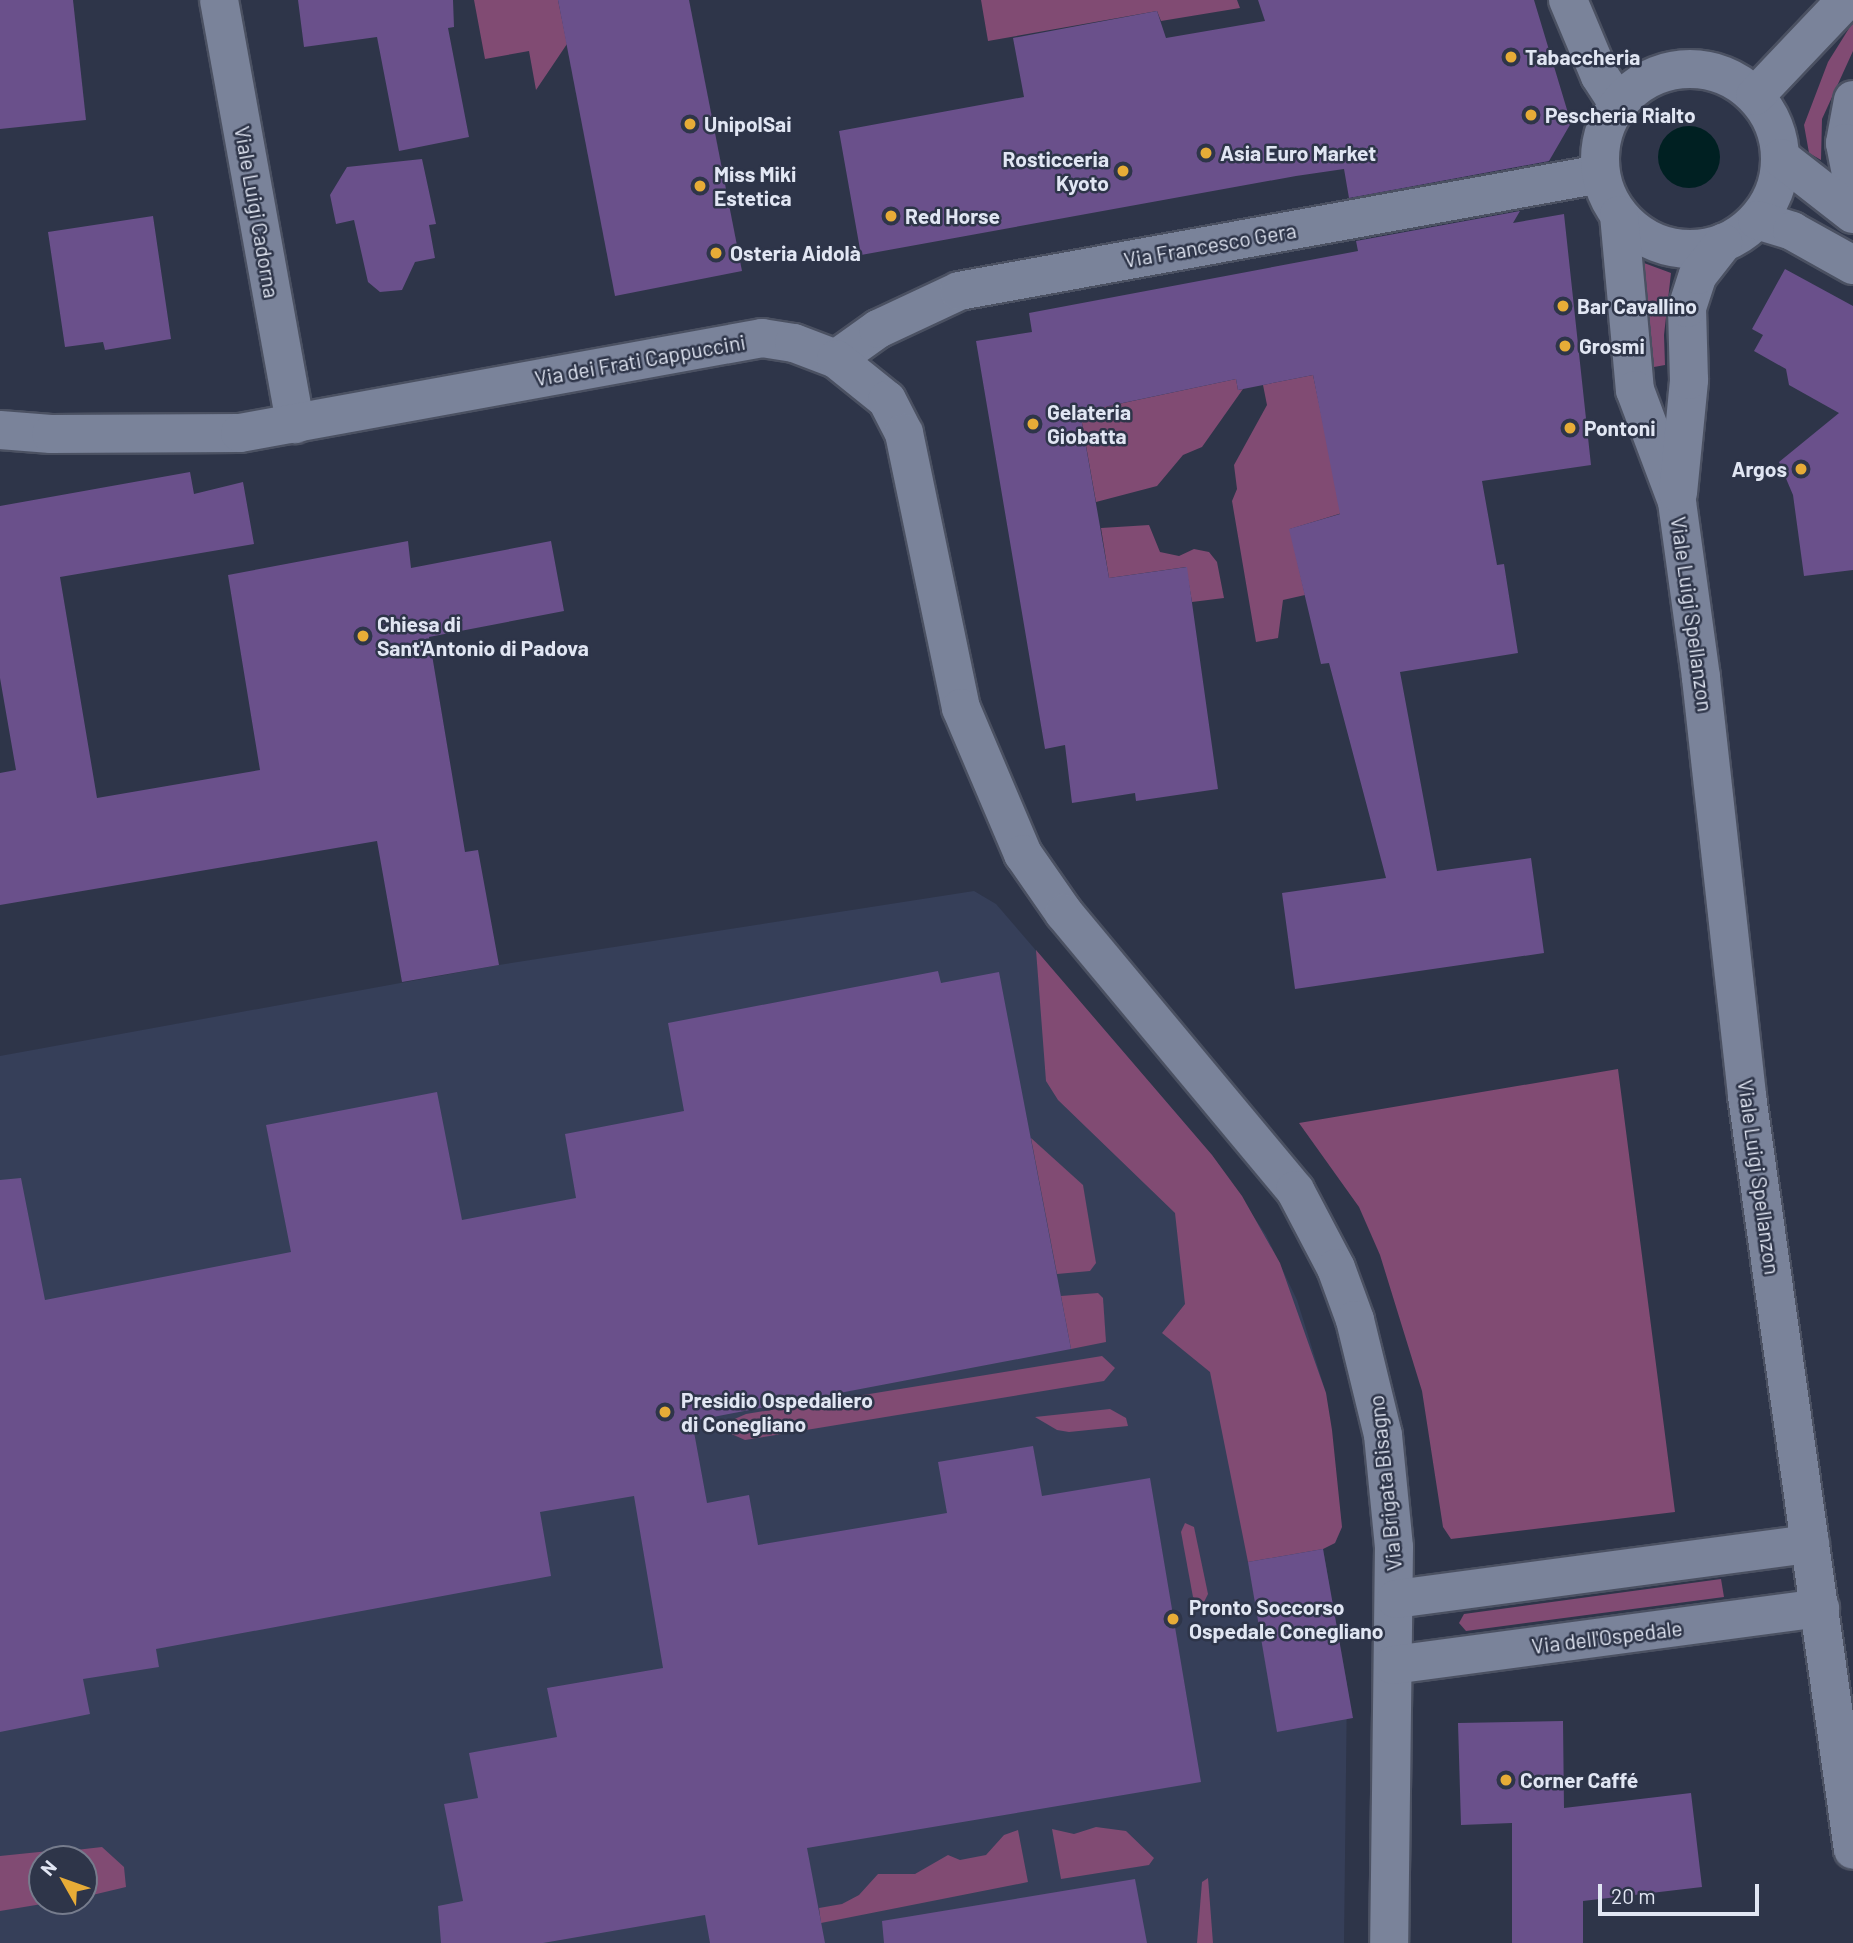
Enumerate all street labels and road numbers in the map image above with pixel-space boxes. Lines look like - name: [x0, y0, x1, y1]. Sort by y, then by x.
- street label: Viale Luigi Cadorna: [229, 124, 285, 300]
- street label: Via Francesco Gera: [1122, 217, 1298, 273]
- street label: Via dei Frati Cappuccini: [533, 329, 747, 391]
- street label: Viale Luigi Spellanzon: [1666, 515, 1718, 713]
- street label: Viale Luigi Spellanzon: [1733, 1078, 1785, 1276]
- street label: Via Brigata Bisagno: [1363, 1394, 1407, 1572]
- street label: Via dell'Ospedale: [1530, 1615, 1684, 1659]

